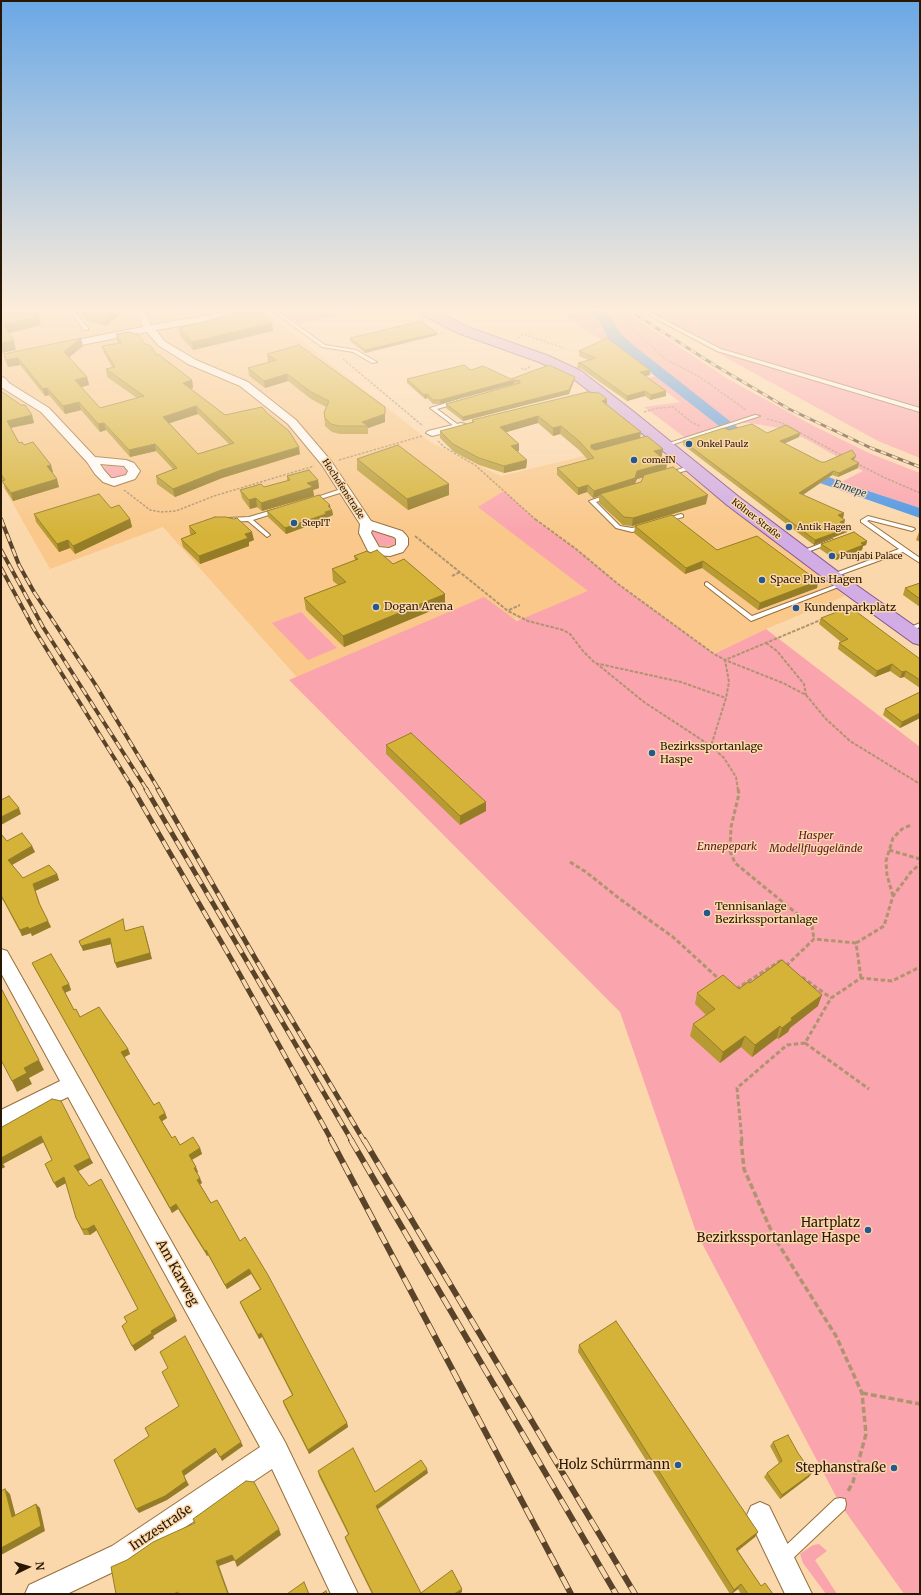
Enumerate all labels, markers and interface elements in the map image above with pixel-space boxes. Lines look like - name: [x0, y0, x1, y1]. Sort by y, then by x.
- marker: Onkel Paulz: [684, 439, 694, 449]
- place label: Onkel Paulz: [697, 439, 748, 449]
- marker: comeIN: [629, 455, 639, 465]
- place label: comeIN: [642, 455, 676, 465]
- street label: Hochofenstraße: [320, 457, 366, 521]
- water label: Ennepe: [832, 478, 868, 500]
- street label: Kölner Straße: [729, 496, 783, 542]
- marker: StepIT: [289, 518, 299, 528]
- place label: StepIT: [302, 518, 330, 528]
- marker: Antik Hagen: [784, 522, 794, 532]
- place label: Antik Hagen: [797, 522, 851, 532]
- marker: Punjabi Palace: [827, 551, 837, 561]
- place label: Punjabi Palace: [840, 551, 902, 561]
- place label: Space Plus Hagen: [770, 573, 862, 587]
- marker: Space Plus Hagen: [757, 575, 767, 585]
- place label: Dogan Arena: [384, 600, 453, 614]
- place label: Kundenparkplatz: [804, 601, 896, 615]
- marker: Dogan Arena: [371, 602, 381, 612]
- marker: Kundenparkplatz: [791, 603, 801, 613]
- place label: Bezirkssportanlage Haspe: [660, 740, 763, 766]
- marker: Bezirkssportanlage Haspe: [647, 748, 657, 758]
- park label: Hasper Modellfluggelände: [769, 829, 863, 855]
- park label: Ennepepark: [697, 840, 757, 854]
- place label: Tennisanlage Bezirkssportanlage: [715, 900, 818, 926]
- marker: Tennisanlage Bezirkssportanlage: [702, 908, 712, 918]
- place label: Hartplatz Bezirkssportanlage Haspe: [697, 1215, 860, 1246]
- marker: Hartplatz Bezirkssportanlage Haspe: [863, 1225, 873, 1235]
- street label: Am Karweg: [152, 1237, 202, 1309]
- place label: Holz Schürrmann: [559, 1457, 670, 1473]
- marker: Holz Schürrmann: [673, 1460, 683, 1470]
- place label: Stephanstraße: [795, 1460, 886, 1476]
- marker: Stephanstraße: [889, 1463, 899, 1473]
- street label: Intzestraße: [127, 1501, 195, 1555]
- north arrow: [8, 1547, 48, 1587]
- text: N: [33, 1561, 47, 1571]

